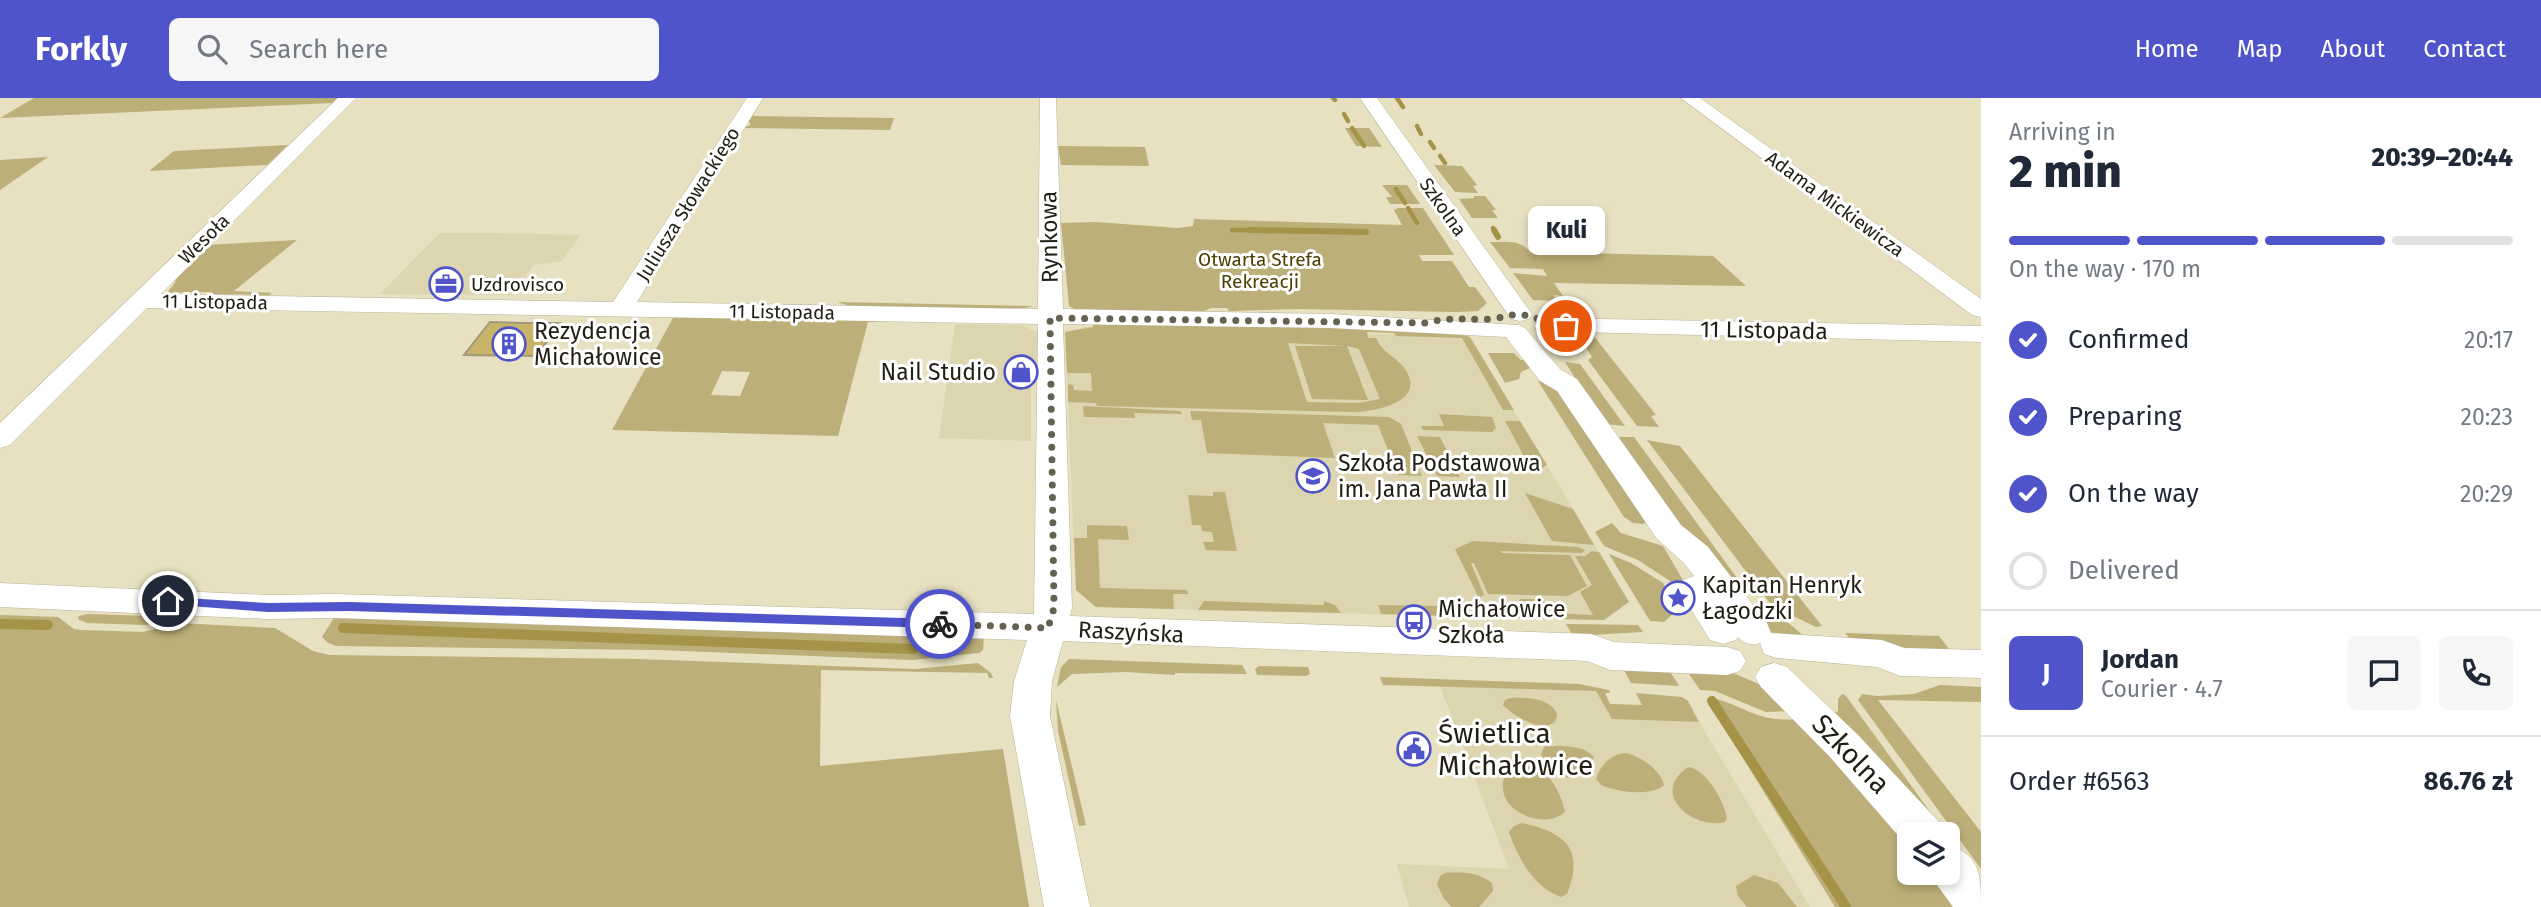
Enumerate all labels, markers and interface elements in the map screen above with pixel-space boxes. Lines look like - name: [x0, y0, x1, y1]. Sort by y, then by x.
- search box: [169, 18, 659, 81]
- text: Forkly: [35, 29, 127, 69]
- icon: search: [193, 30, 231, 68]
- text: Search here: [249, 34, 388, 65]
- text: Home: [2135, 35, 2199, 63]
- text: Map: [2237, 35, 2283, 63]
- text: About: [2321, 35, 2385, 63]
- text: Contact: [2423, 35, 2506, 63]
- text: Arriving in: [2009, 118, 2116, 146]
- street label: Juliusza Słowackiego: [631, 123, 745, 285]
- text: 20:39–20:44: [2372, 142, 2513, 173]
- text: 2 min: [2009, 144, 2122, 199]
- street label: Adama Mickiewicza: [1761, 146, 1909, 262]
- street label: Szkolna: [1415, 173, 1471, 241]
- street label: Rynkowa: [1034, 191, 1064, 283]
- callout: Kuli: [1528, 207, 1604, 256]
- street label: Wesoła: [174, 209, 234, 269]
- text: Kuli: [1546, 216, 1587, 244]
- park label: Otwarta Strefa Rekreacji: [1198, 248, 1322, 293]
- text: On the way · 170 m: [2009, 255, 2201, 283]
- office icon: Uzdrovisco: [427, 265, 465, 303]
- place label: Uzdrovisco: [471, 273, 564, 296]
- street label: 11 Listopada: [162, 290, 268, 314]
- pin: [1536, 296, 1596, 356]
- street label: 11 Listopada: [729, 300, 835, 324]
- icon: bag: [1547, 307, 1585, 345]
- street label: 11 Listopada: [1700, 315, 1828, 345]
- place label: Rezydencja Michałowice: [534, 317, 662, 371]
- icon: check: [2009, 321, 2047, 359]
- text: Confirmed: [2068, 324, 2189, 355]
- building icon: Rezydencja Michałowice: [490, 325, 528, 363]
- text: 20:17: [2464, 326, 2513, 354]
- shop icon: Nail Studio: [1002, 353, 1040, 391]
- place label: Nail Studio: [881, 358, 996, 386]
- icon: check: [2009, 398, 2047, 436]
- text: Preparing: [2068, 401, 2181, 432]
- text: 20:23: [2461, 403, 2513, 431]
- place label: Szkoła Podstawowa im. Jana Pawła II: [1338, 449, 1541, 503]
- school or university icon: Szkoła Podstawowa im. Jana Pawła II: [1294, 457, 1332, 495]
- icon: check: [2009, 475, 2047, 513]
- text: On the way: [2068, 478, 2199, 509]
- text: 20:29: [2460, 480, 2513, 508]
- text: Delivered: [2068, 555, 2180, 586]
- pin: [138, 571, 198, 631]
- place label: Kapitan Henryk Łagodzki: [1702, 571, 1862, 625]
- place icon: Kapitan Henryk Łagodzki: [1659, 579, 1697, 617]
- icon: home: [149, 582, 187, 620]
- courier: [905, 589, 975, 659]
- place label: Michałowice Szkoła: [1438, 595, 1566, 649]
- bus stop icon: Michałowice Szkoła: [1395, 603, 1433, 641]
- icon: bike: [921, 605, 959, 643]
- street label: Raszyńska: [1077, 615, 1185, 649]
- button: chat: [2347, 636, 2421, 710]
- button: phone: [2439, 636, 2513, 710]
- text: Jordan: [2101, 644, 2179, 675]
- text: J: [2042, 658, 2050, 689]
- text: Courier · 4.7: [2101, 675, 2223, 703]
- street label: Szkolna: [1805, 707, 1897, 801]
- place label: Świetlica Michałowice: [1438, 717, 1593, 782]
- public building icon: Świetlica Michałowice: [1395, 730, 1433, 768]
- text: Order #6563: [2009, 766, 2150, 797]
- text: 86.76 zł: [2424, 766, 2513, 797]
- map controls: [1897, 822, 1960, 885]
- button: layers: [1897, 822, 1960, 885]

